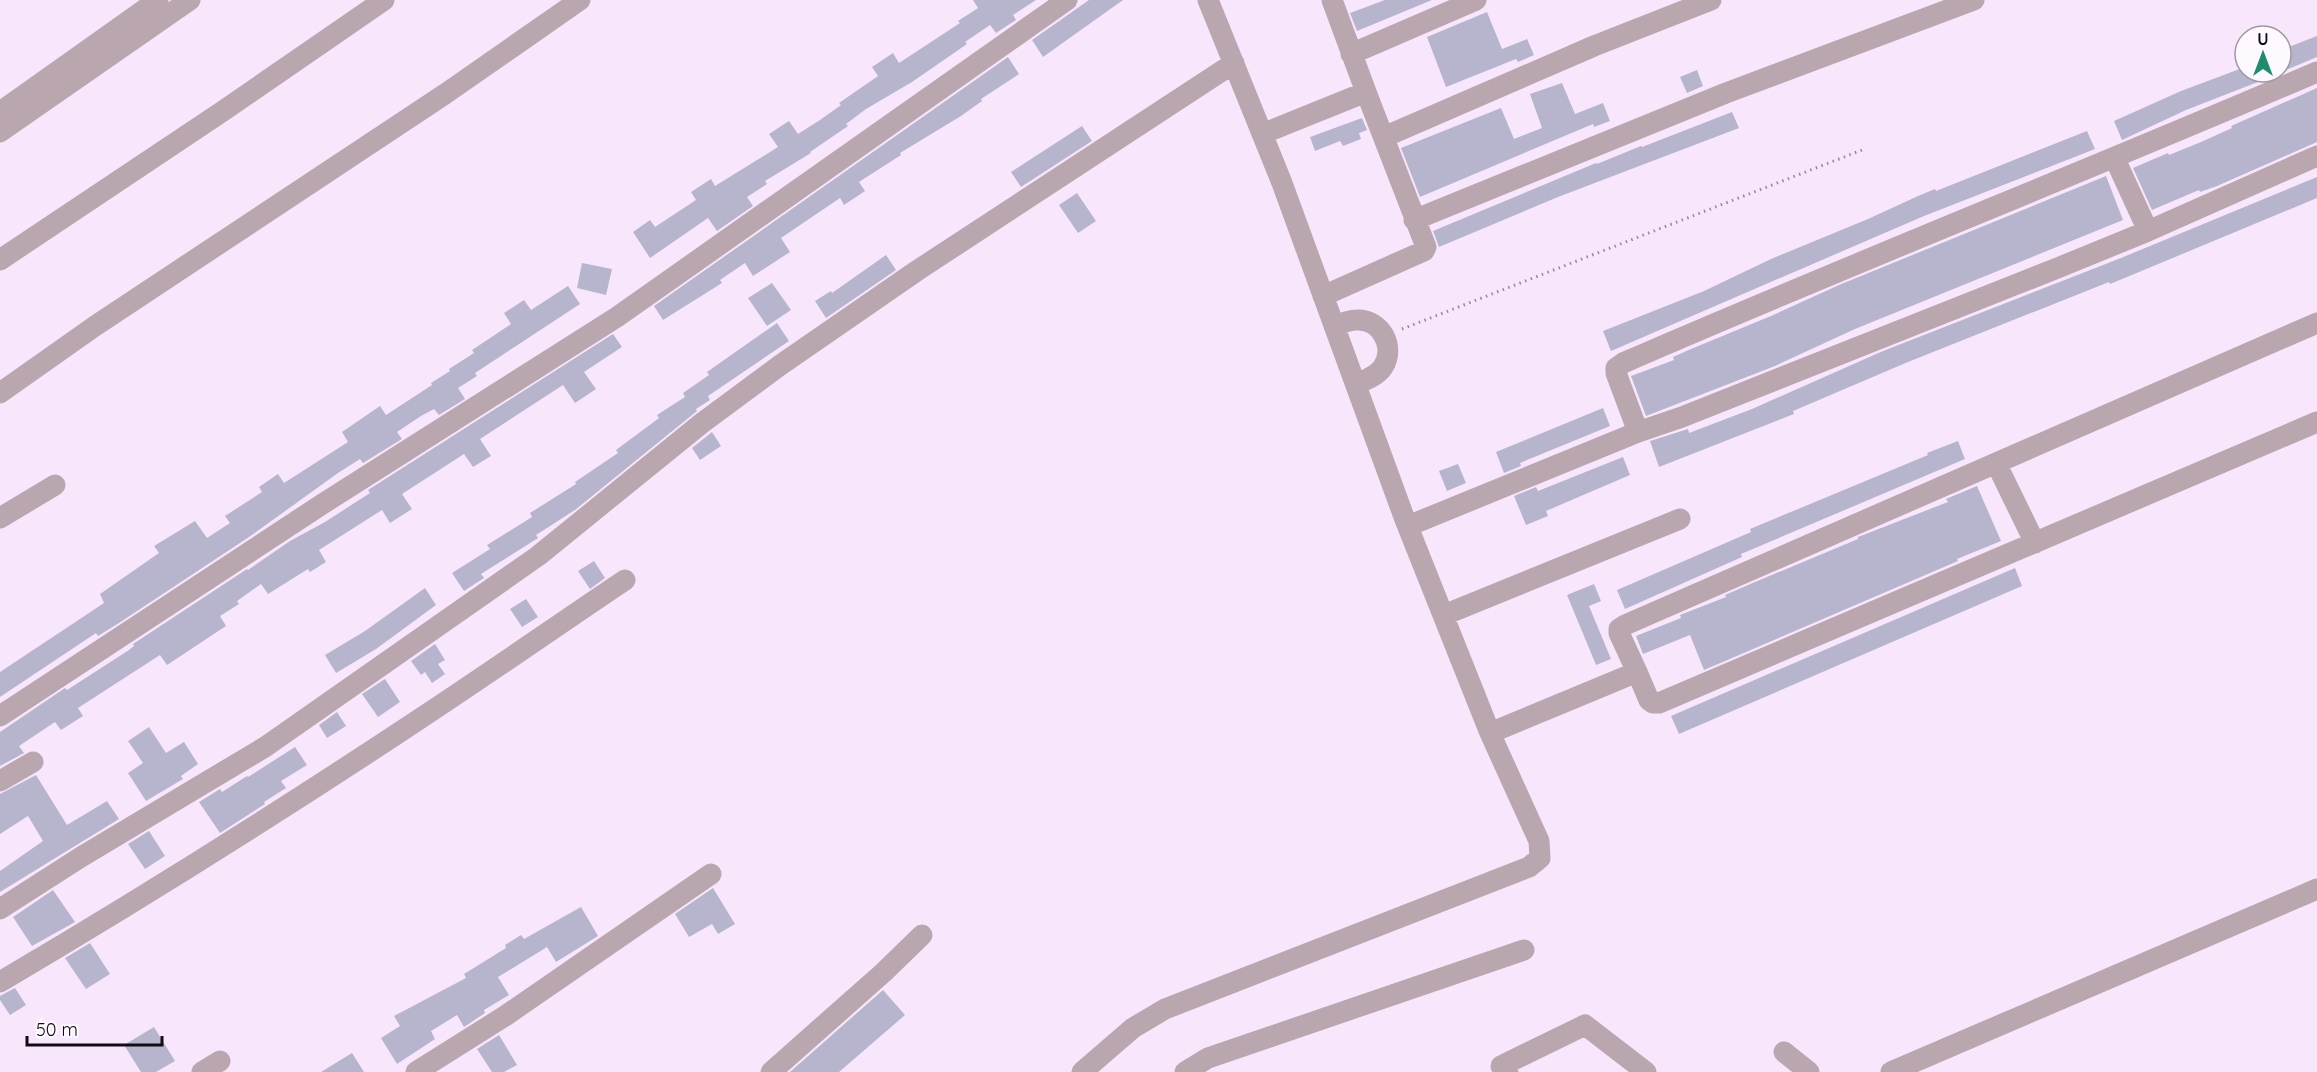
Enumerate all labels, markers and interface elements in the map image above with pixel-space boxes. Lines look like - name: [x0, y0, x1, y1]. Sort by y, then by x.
- north arrow: [2233, 24, 2293, 84]
- text: U: [2257, 29, 2269, 49]
- scale bar: [27, 1009, 162, 1047]
- text: 50 m: [36, 1018, 78, 1041]

